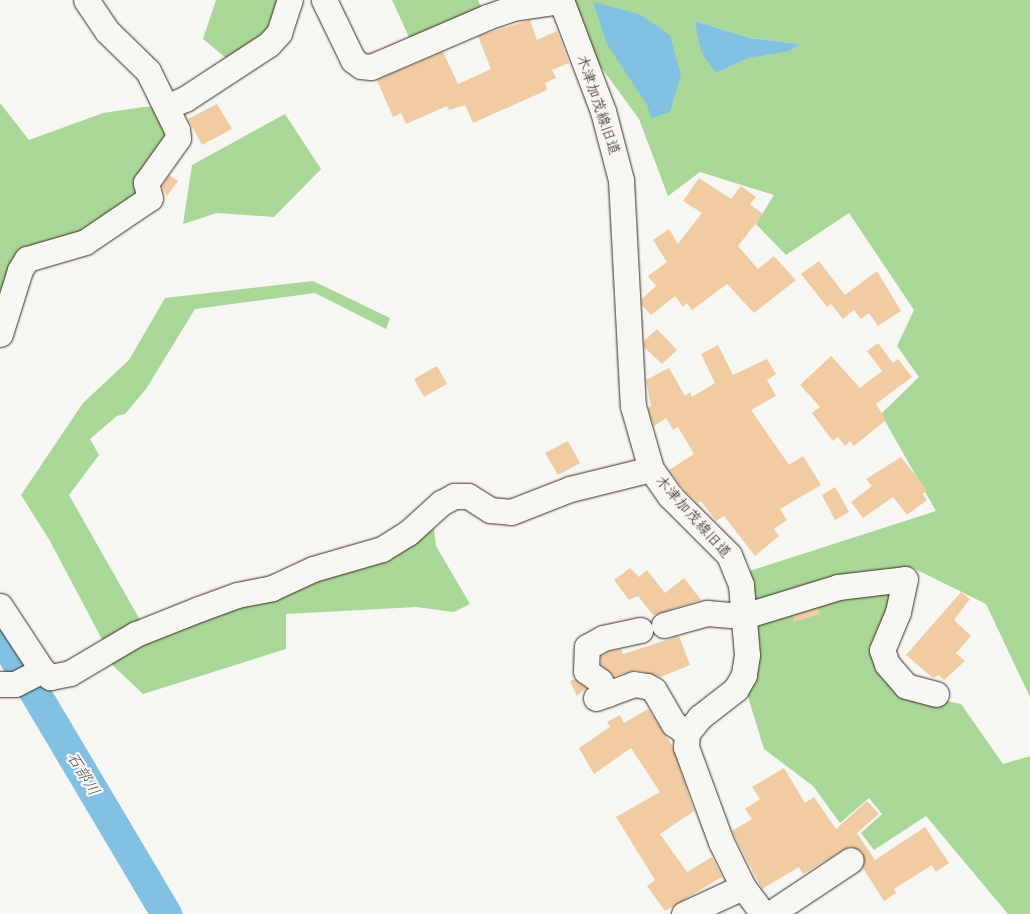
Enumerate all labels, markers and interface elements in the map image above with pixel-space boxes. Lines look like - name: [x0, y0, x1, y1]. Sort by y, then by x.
- street label: 木津加茂線旧道: [572, 52, 624, 158]
- street label: 木津加茂線旧道: [651, 472, 735, 562]
- water label: 石部川: [62, 748, 104, 800]

